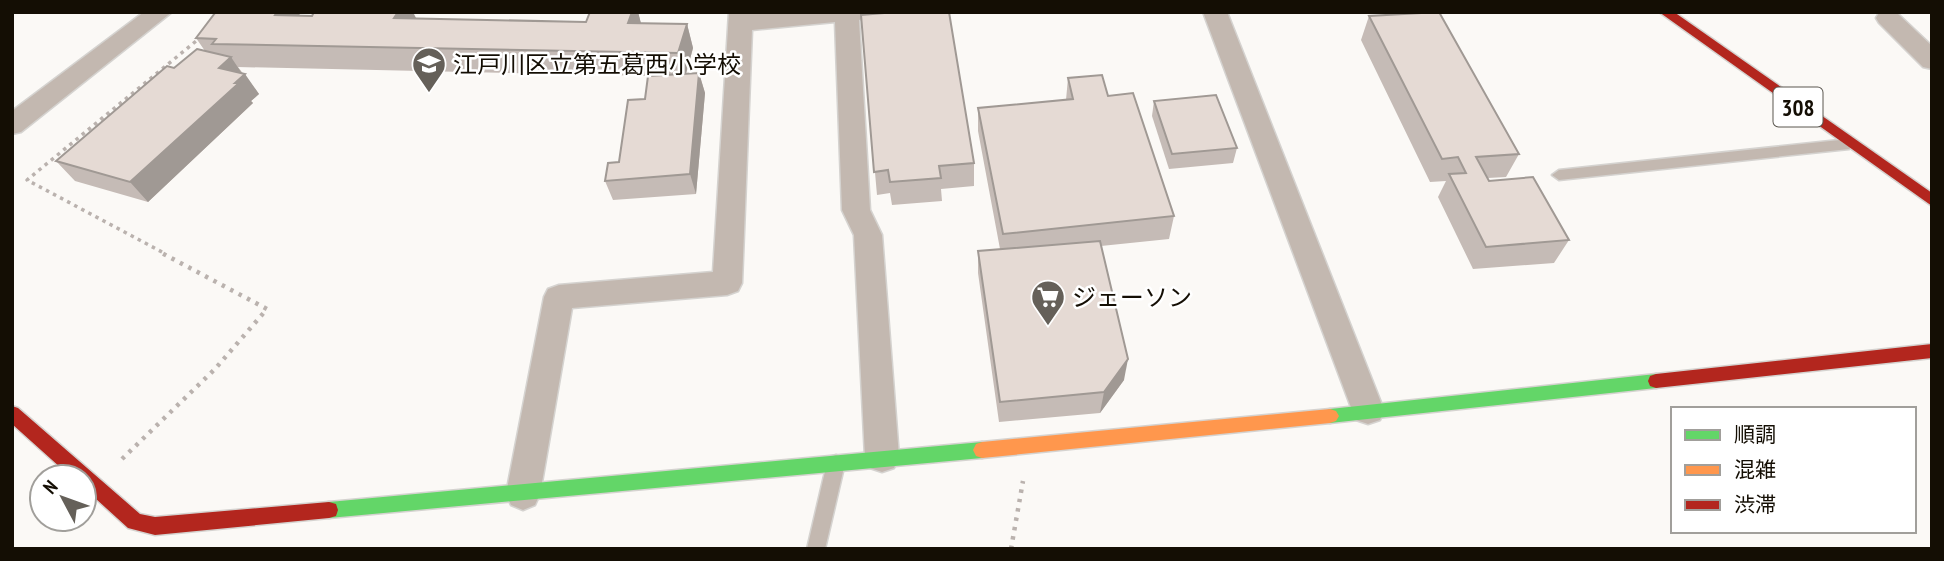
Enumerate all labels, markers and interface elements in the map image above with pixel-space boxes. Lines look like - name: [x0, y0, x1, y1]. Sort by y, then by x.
- school or university icon: 江戸川区立第五葛西小学校: [410, 45, 448, 94]
- place label: 江戸川区立第五葛西小学校: [453, 49, 741, 80]
- road number: 308: [1773, 88, 1822, 127]
- supermarket icon: ジェーソン: [1029, 278, 1067, 327]
- place label: ジェーソン: [1072, 282, 1192, 313]
- legend: [1671, 407, 1916, 533]
- text: 順調: [1734, 421, 1776, 448]
- text: 混雑: [1734, 456, 1776, 483]
- north arrow: [28, 463, 98, 533]
- text: N: [38, 475, 63, 499]
- text: 渋滞: [1734, 491, 1776, 518]

